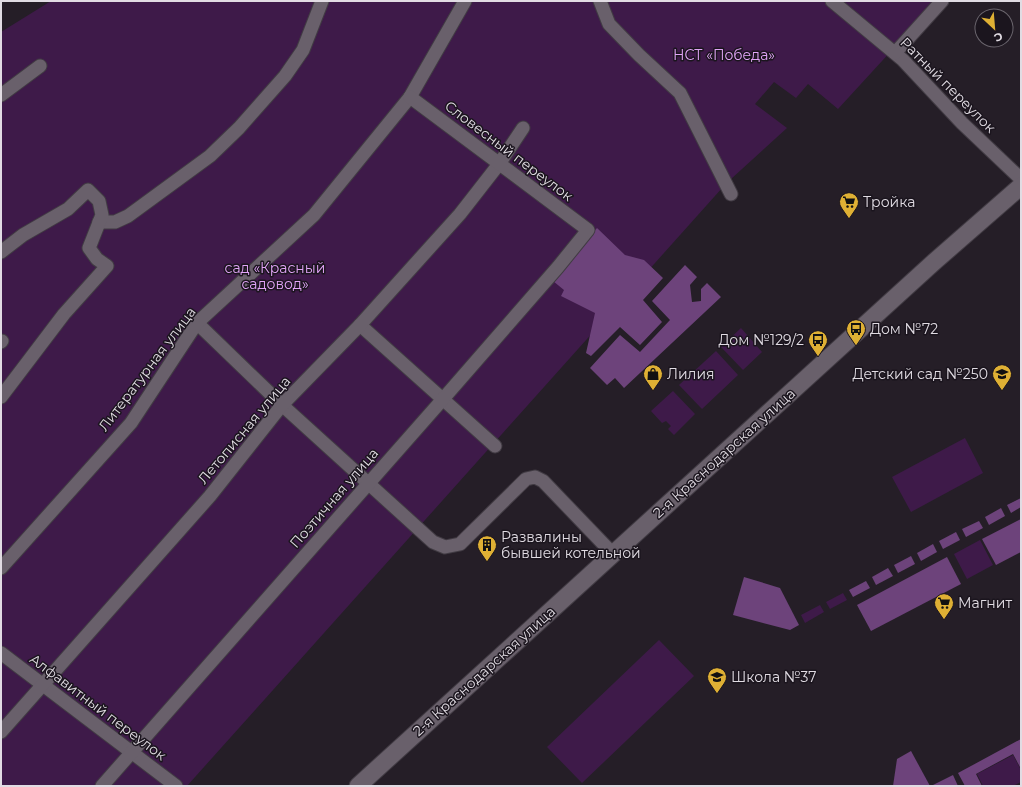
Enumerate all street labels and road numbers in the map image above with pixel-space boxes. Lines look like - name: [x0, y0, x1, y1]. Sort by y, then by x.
- street label: Ратный переулок: [896, 33, 1000, 137]
- street label: Словесный переулок: [441, 97, 577, 205]
- street label: Литературная улица: [94, 303, 200, 435]
- street label: Летописная улица: [194, 373, 294, 487]
- street label: 2-я Краснодарская улица: [649, 384, 799, 522]
- street label: Поэтичная улица: [286, 444, 382, 552]
- street label: 2-я Краснодарская улица: [409, 602, 559, 740]
- street label: Алфавитный переулок: [26, 650, 170, 764]

